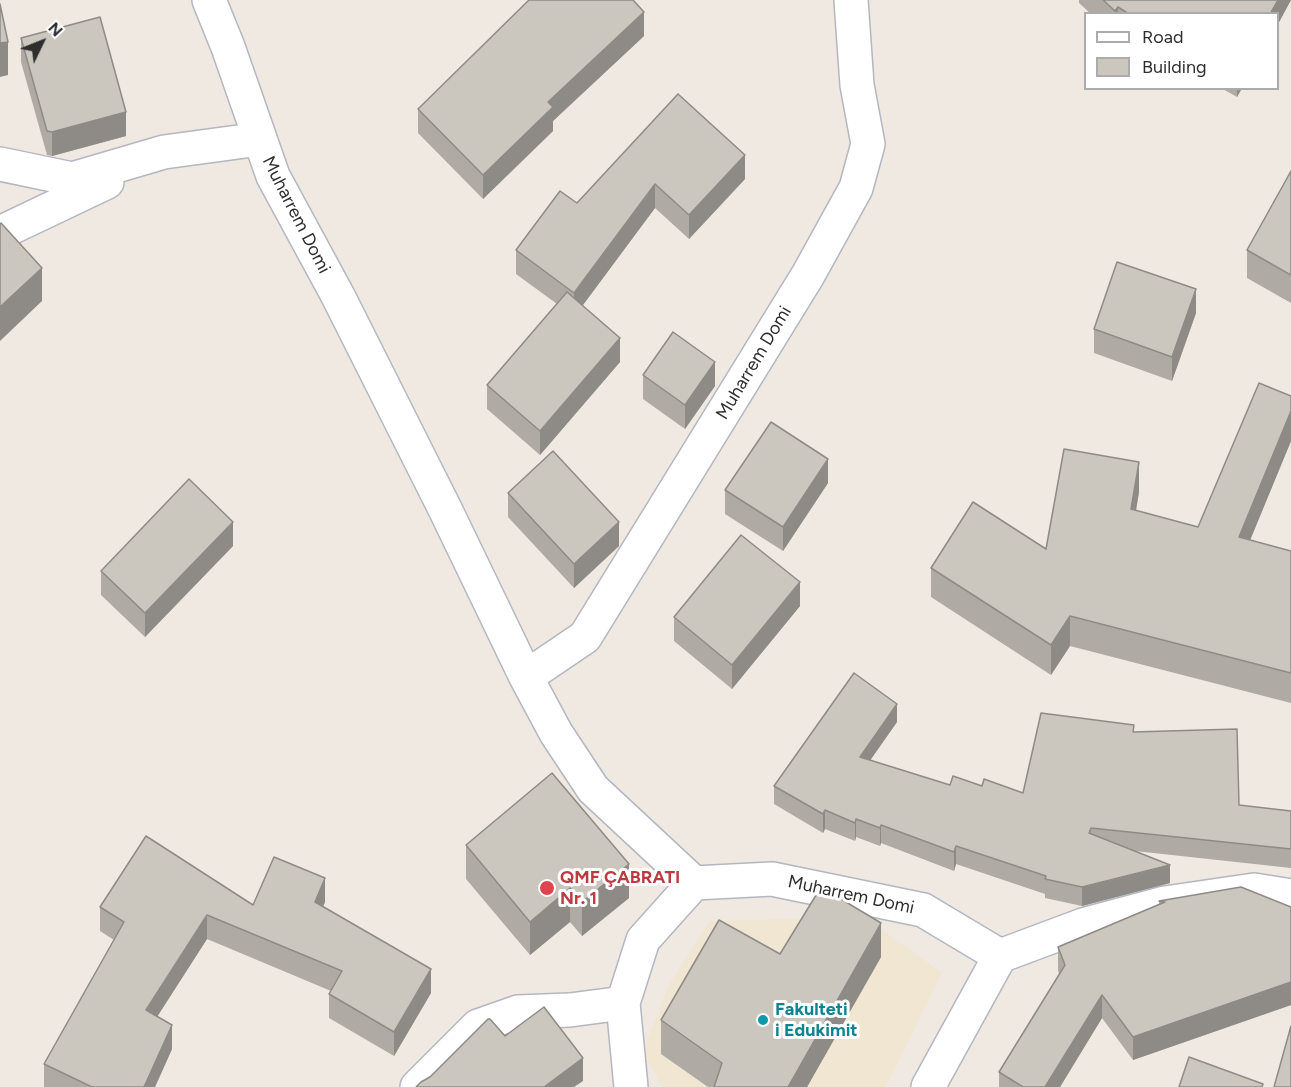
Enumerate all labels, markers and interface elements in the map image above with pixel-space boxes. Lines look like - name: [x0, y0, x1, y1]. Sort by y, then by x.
- north arrow: [12, 12, 72, 72]
- legend: [1084, 12, 1279, 90]
- text: N: [44, 18, 67, 40]
- text: Road: [1142, 26, 1183, 48]
- text: Building: [1142, 56, 1207, 78]
- street label: Muharrem Domi: [257, 153, 335, 277]
- street label: Muharrem Domi: [712, 302, 796, 424]
- place label: QMF ÇABRATI Nr. 1: [560, 867, 680, 910]
- street label: Muharrem Domi: [786, 871, 916, 919]
- marker: QMF ÇABRATI Nr. 1: [538, 879, 556, 897]
- place label: Fakulteti i Edukimit: [775, 999, 858, 1042]
- marker: Fakulteti i Edukimit: [756, 1013, 770, 1027]

